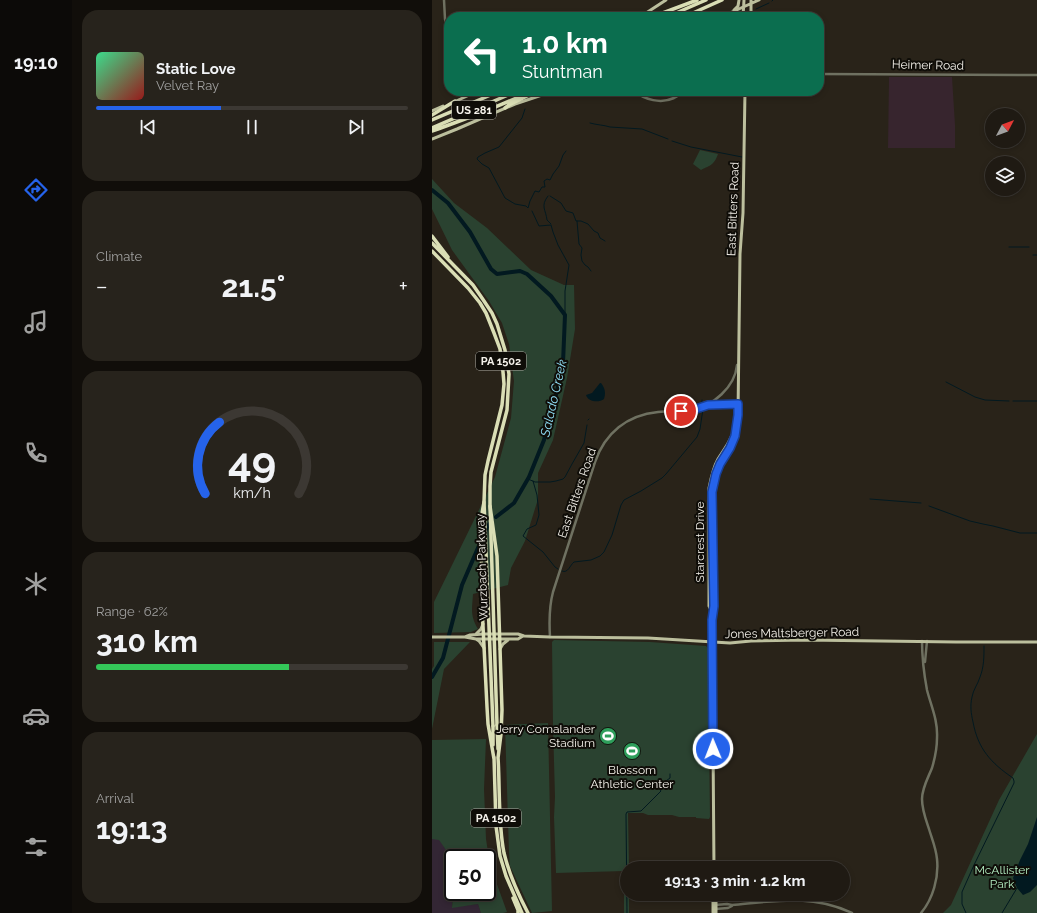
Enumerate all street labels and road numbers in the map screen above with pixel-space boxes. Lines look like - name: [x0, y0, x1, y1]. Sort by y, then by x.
- street label: Heimer Road: [892, 57, 964, 73]
- road number: US 281: [452, 101, 496, 119]
- street label: East Bitters Road: [724, 162, 742, 256]
- road number: PA 1502: [476, 352, 526, 370]
- street label: East Bitters Road: [555, 446, 599, 540]
- street label: Starcrest Drive: [693, 502, 707, 582]
- street label: Wurzbach Parkway: [473, 513, 491, 621]
- street label: Jones Maltsberger Road: [725, 625, 859, 641]
- road number: PA 1502: [471, 809, 521, 827]

